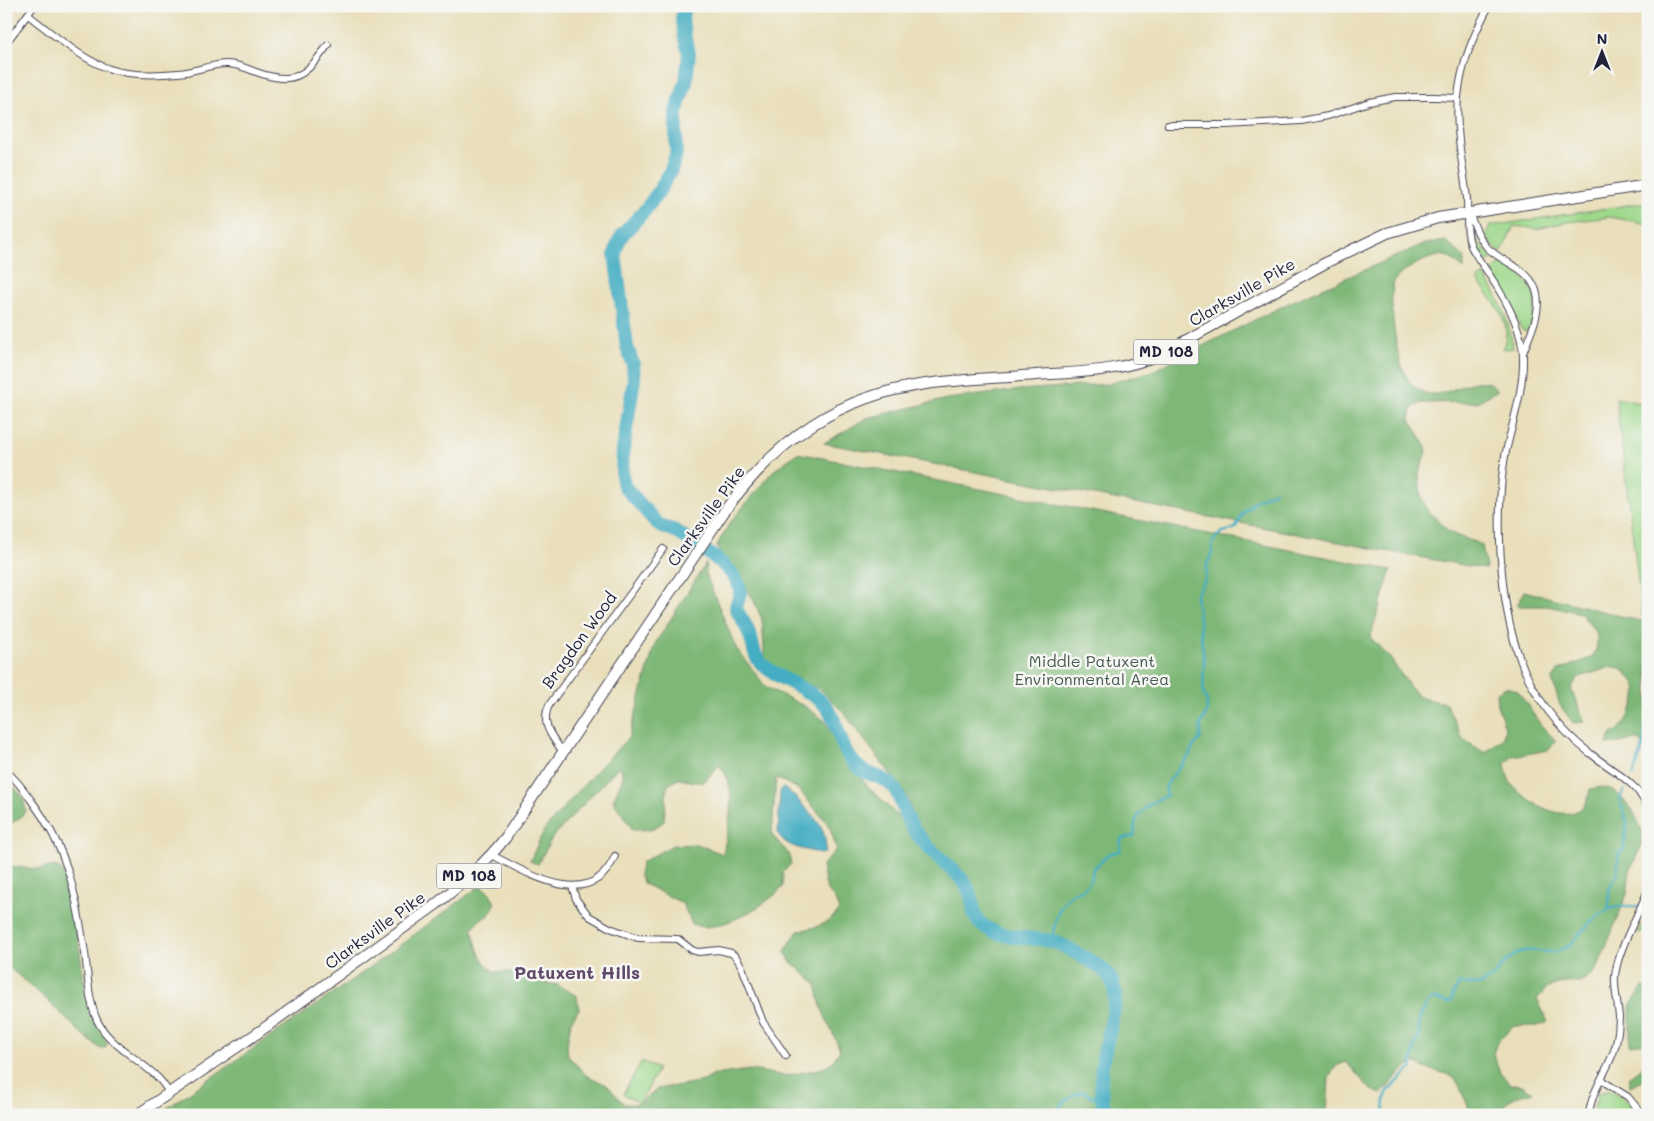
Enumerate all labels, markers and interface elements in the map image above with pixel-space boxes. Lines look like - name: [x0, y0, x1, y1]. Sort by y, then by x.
- north arrow: [1576, 28, 1626, 78]
- text: N: [1597, 29, 1607, 48]
- street label: Clarksville Pike: [1185, 253, 1299, 330]
- road number: MD 108: [1134, 340, 1198, 364]
- street label: Clarksville Pike: [662, 461, 749, 570]
- street label: Bragdon Wood: [537, 587, 621, 692]
- park label: Middle Patuxent Environmental Area: [1015, 650, 1169, 689]
- road number: MD 108: [436, 864, 502, 888]
- street label: Clarksville Pike: [320, 886, 429, 973]
- district label: Patuxent Hills: [514, 960, 640, 984]

